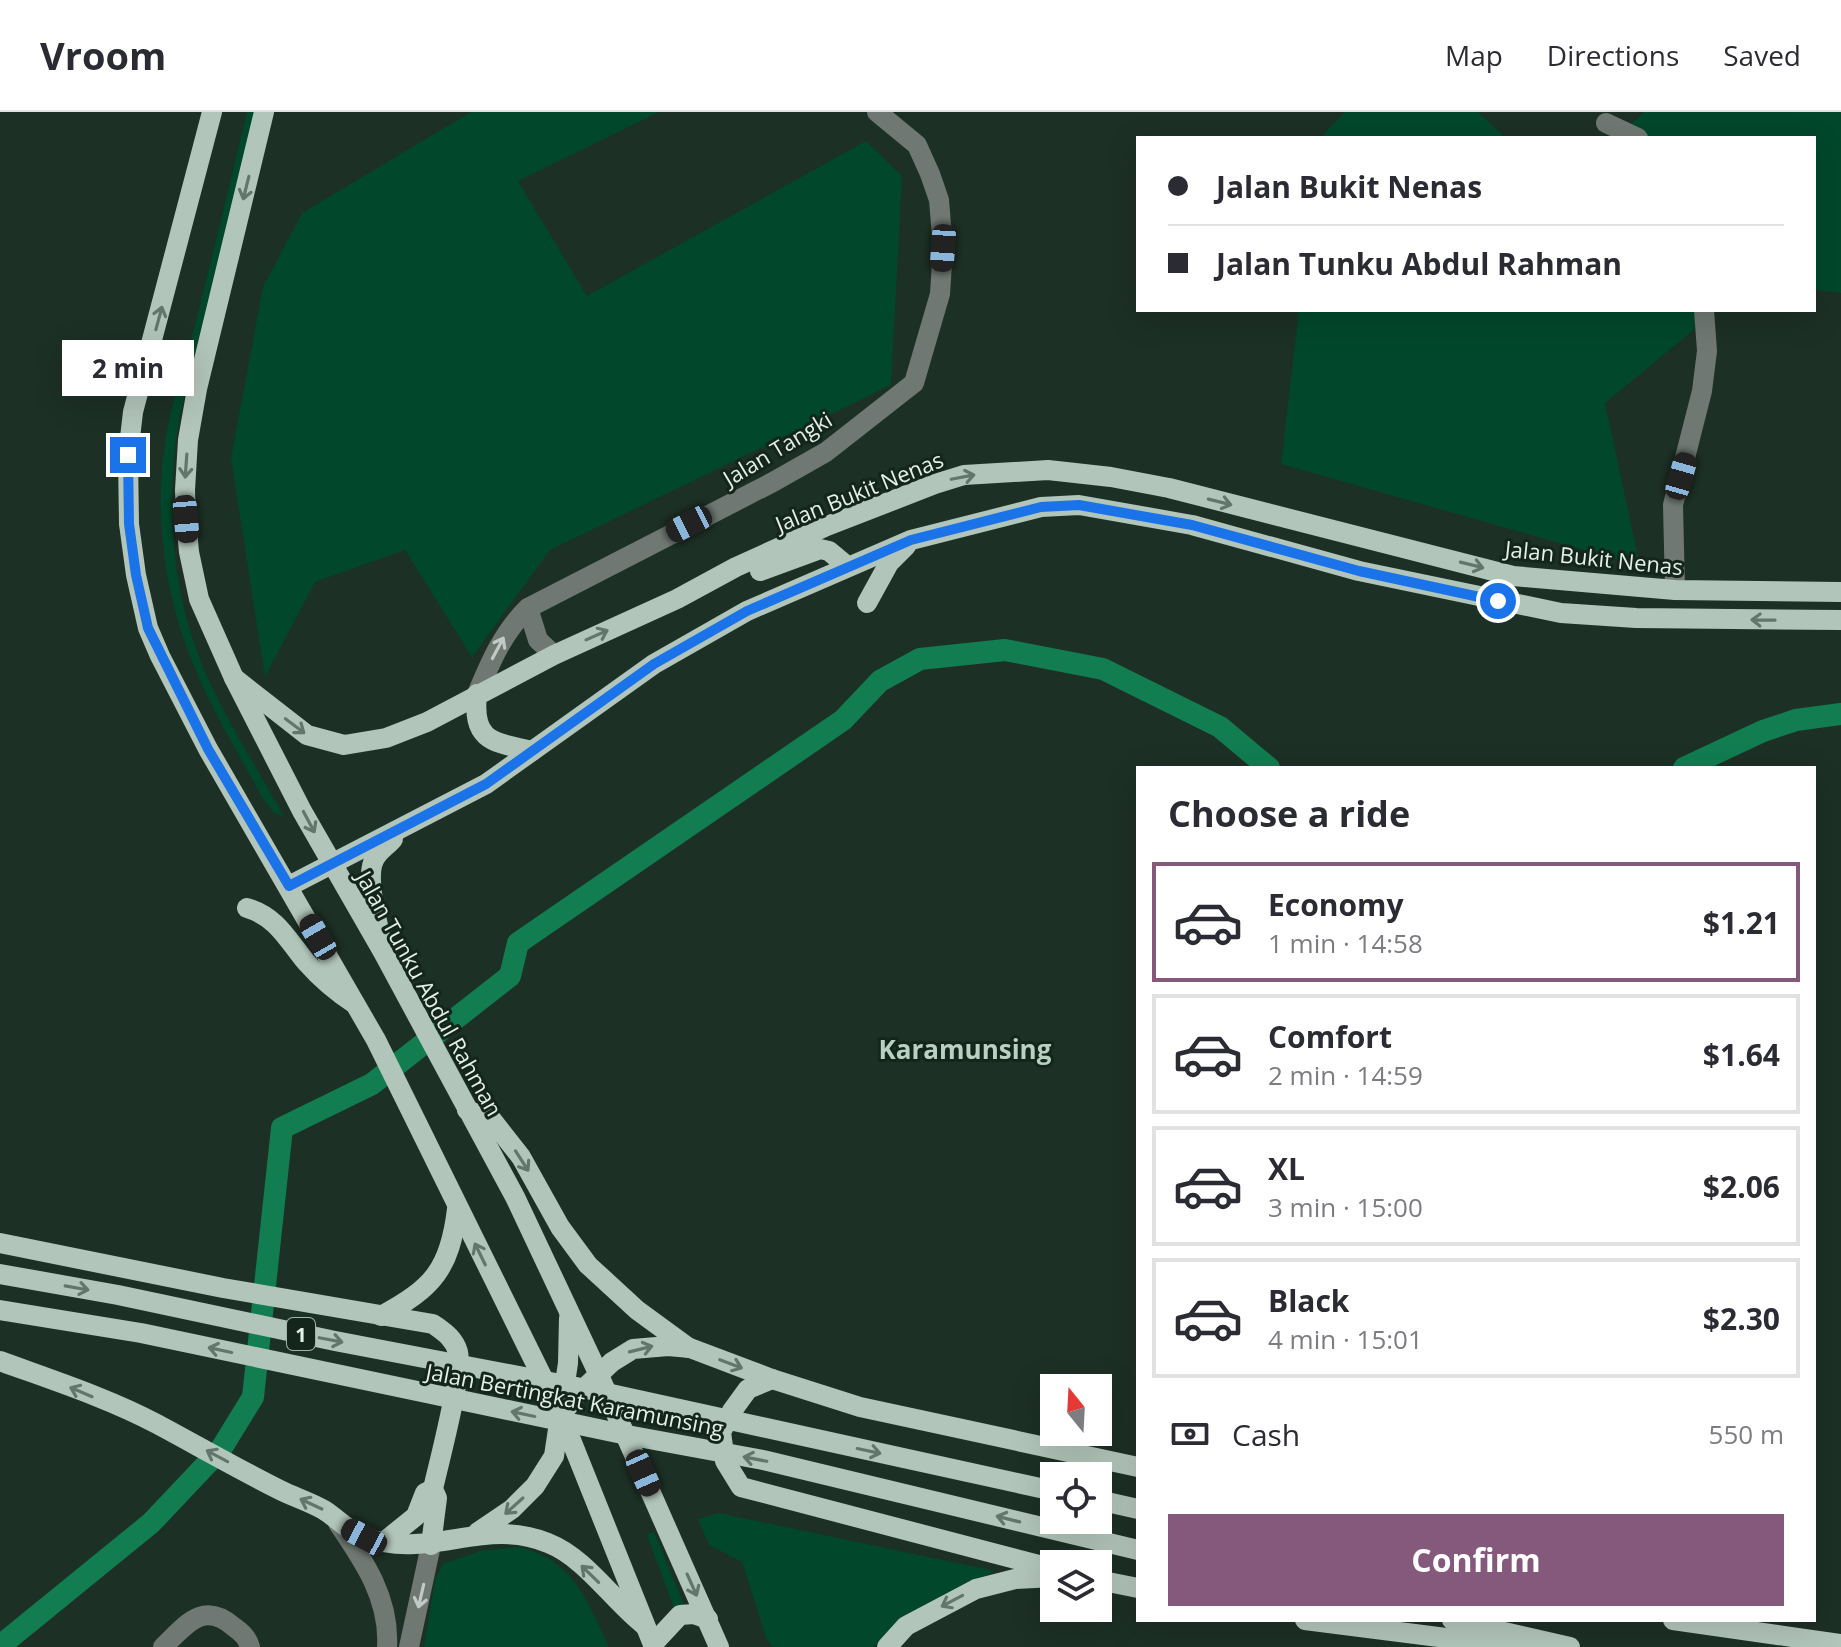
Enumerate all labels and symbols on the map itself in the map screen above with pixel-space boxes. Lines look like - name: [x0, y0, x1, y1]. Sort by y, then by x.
- one-way arrow: [237, 174, 252, 200]
- car: [929, 223, 957, 273]
- one-way arrow: [152, 306, 167, 332]
- callout: 2 min: [62, 339, 194, 395]
- street label: Jalan Tangki: [715, 404, 837, 493]
- route end: [110, 437, 146, 473]
- street label: Jalan Bukit Nenas: [769, 444, 947, 539]
- car: [1663, 450, 1699, 502]
- one-way arrow: [178, 452, 193, 479]
- one-way arrow: [950, 469, 976, 484]
- car: [172, 494, 200, 544]
- one-way arrow: [1206, 495, 1232, 510]
- car: [662, 502, 716, 546]
- street label: Jalan Bukit Nenas: [1502, 533, 1684, 581]
- one-way arrow: [1458, 559, 1484, 574]
- route start: [1480, 583, 1516, 619]
- one-way arrow: [1750, 612, 1777, 628]
- one-way arrow: [585, 627, 609, 642]
- one-way arrow: [491, 637, 506, 661]
- one-way arrow: [284, 718, 306, 735]
- one-way arrow: [301, 810, 317, 833]
- street label: Jalan Tunku Abdul Rahman: [349, 863, 510, 1121]
- car: [296, 910, 340, 964]
- district label: Karamunsing: [879, 1031, 1052, 1067]
- one-way arrow: [515, 1149, 531, 1172]
- one-way arrow: [472, 1242, 487, 1266]
- one-way arrow: [64, 1281, 89, 1296]
- road number: 1: [287, 1318, 315, 1350]
- one-way arrow: [318, 1333, 344, 1348]
- one-way arrow: [627, 1341, 653, 1356]
- one-way arrow: [208, 1342, 234, 1357]
- street label: Jalan Bertingkat Karamunsing: [422, 1355, 726, 1443]
- one-way arrow: [718, 1358, 743, 1372]
- north arrow: [1040, 1374, 1112, 1446]
- one-way arrow: [69, 1383, 94, 1398]
- one-way arrow: [511, 1406, 536, 1421]
- one-way arrow: [856, 1444, 882, 1459]
- car: [622, 1446, 664, 1500]
- one-way arrow: [205, 1448, 229, 1463]
- one-way arrow: [742, 1451, 768, 1466]
- one-way arrow: [299, 1496, 324, 1511]
- one-way arrow: [504, 1497, 524, 1515]
- one-way arrow: [995, 1511, 1021, 1526]
- car: [337, 1515, 391, 1559]
- one-way arrow: [581, 1565, 600, 1584]
- one-way arrow: [686, 1572, 701, 1597]
- one-way arrow: [413, 1583, 428, 1609]
- one-way arrow: [941, 1594, 965, 1610]

